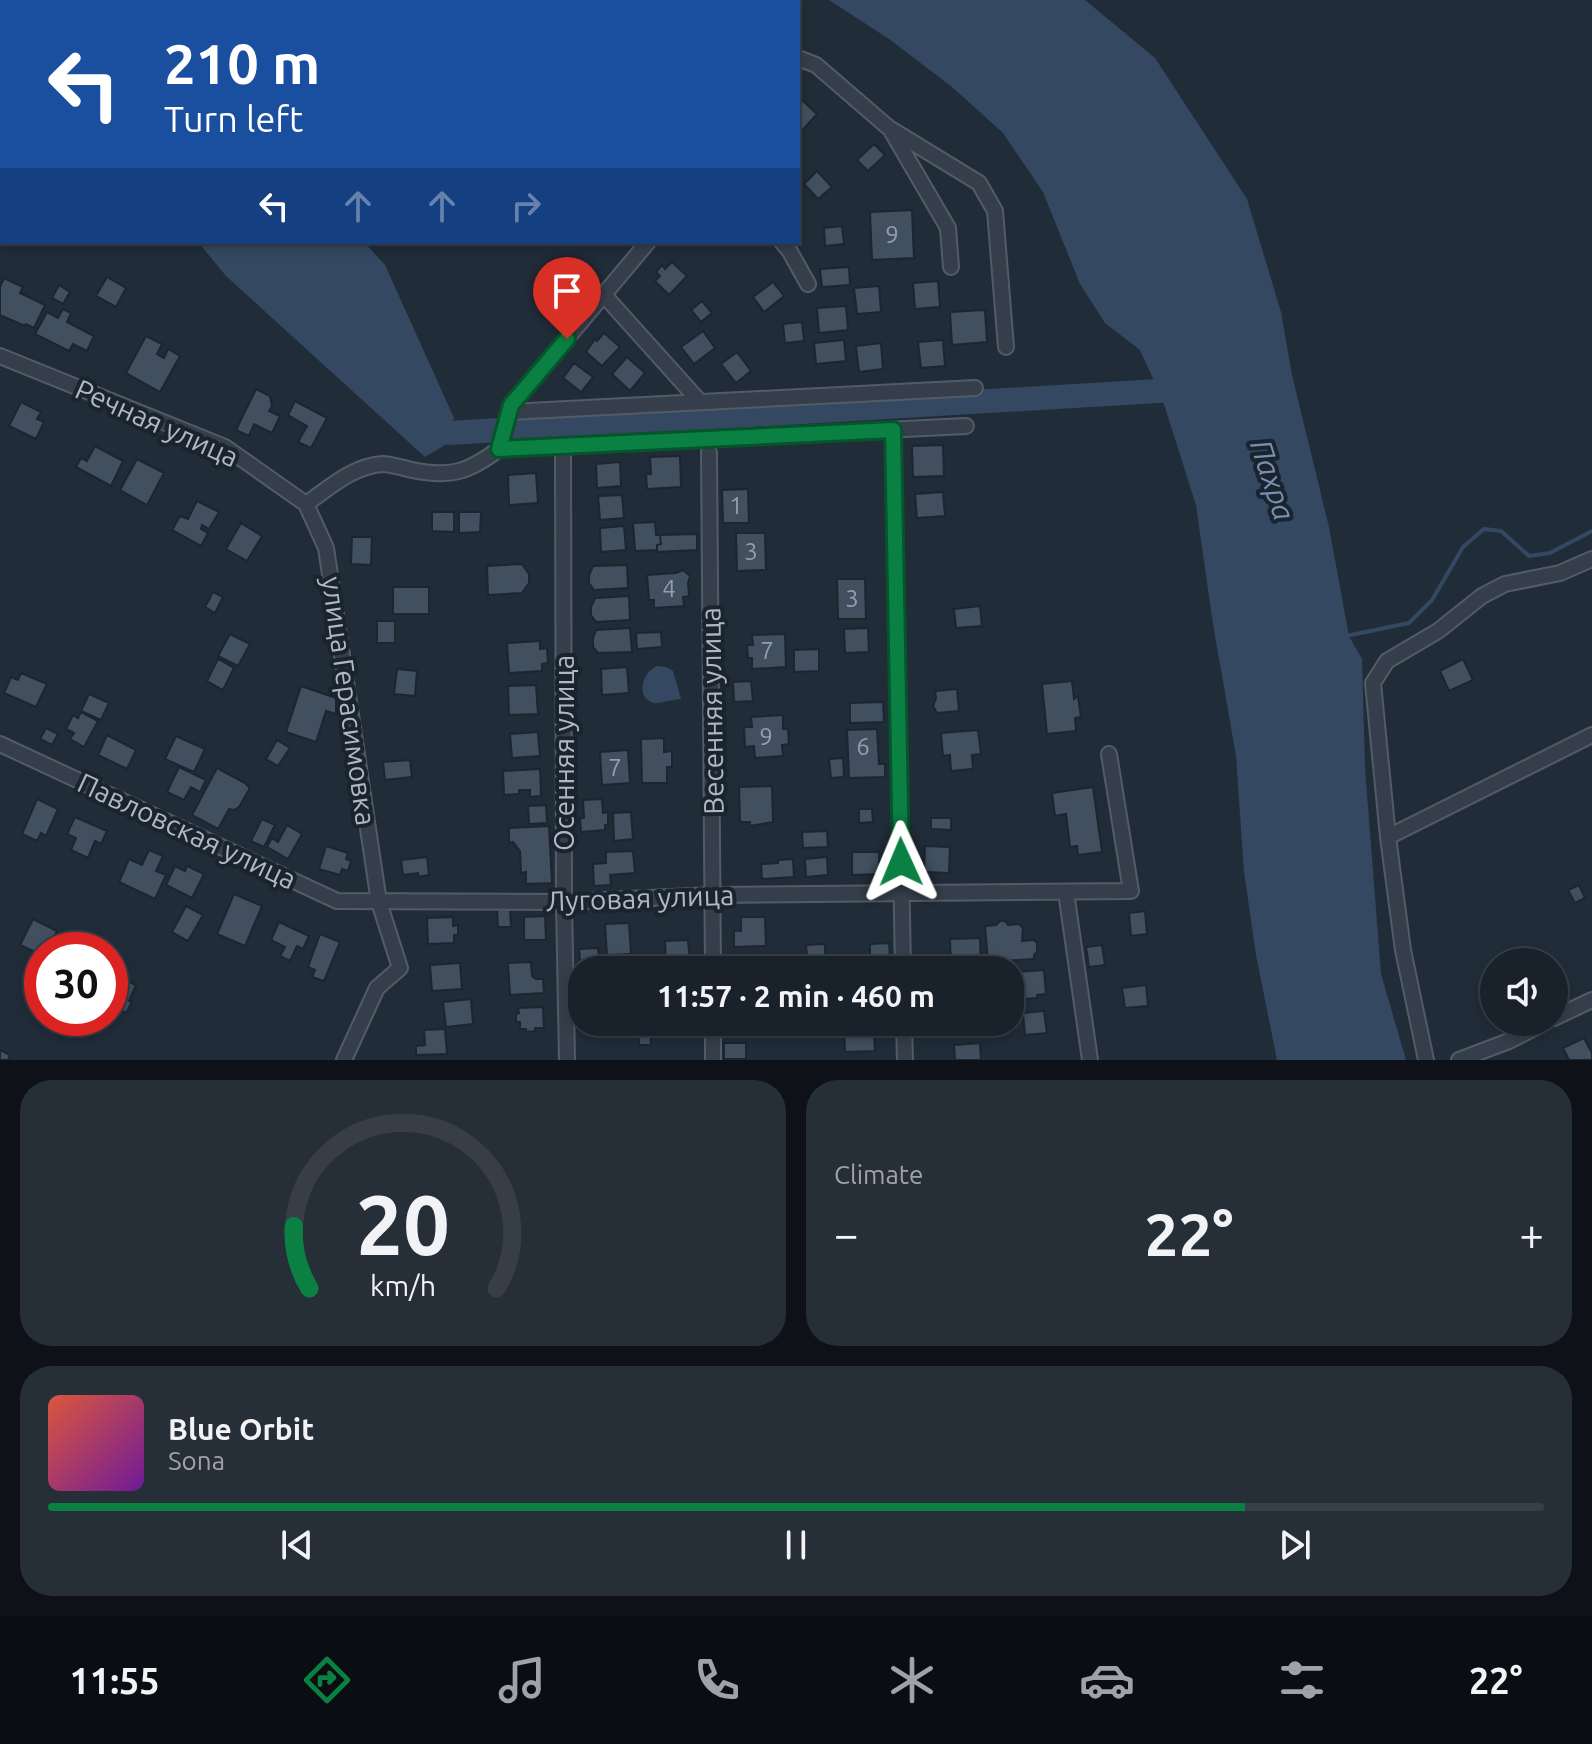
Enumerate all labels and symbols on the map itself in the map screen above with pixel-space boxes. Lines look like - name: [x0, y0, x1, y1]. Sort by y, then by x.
- house number: 9: [885, 221, 899, 248]
- pin: [533, 257, 601, 339]
- street label: Речная улица: [71, 373, 244, 472]
- water label: Пахра: [1244, 435, 1302, 524]
- house number: 1: [729, 492, 743, 519]
- house number: 3: [744, 538, 758, 565]
- street label: улица Герасимовка: [317, 574, 382, 827]
- house number: 4: [662, 575, 676, 602]
- house number: 3: [845, 585, 859, 612]
- street label: Весенняя улица: [694, 607, 729, 815]
- house number: 7: [760, 637, 774, 664]
- street label: Осенняя улица: [548, 655, 579, 851]
- house number: 9: [759, 723, 773, 750]
- house number: 6: [856, 733, 870, 760]
- house number: 7: [608, 754, 622, 781]
- street label: Павловская улица: [73, 766, 301, 895]
- position arrow: [859, 820, 943, 904]
- street label: Луговая улица: [545, 879, 735, 916]
- speed limit sign: 30: [24, 932, 128, 1036]

